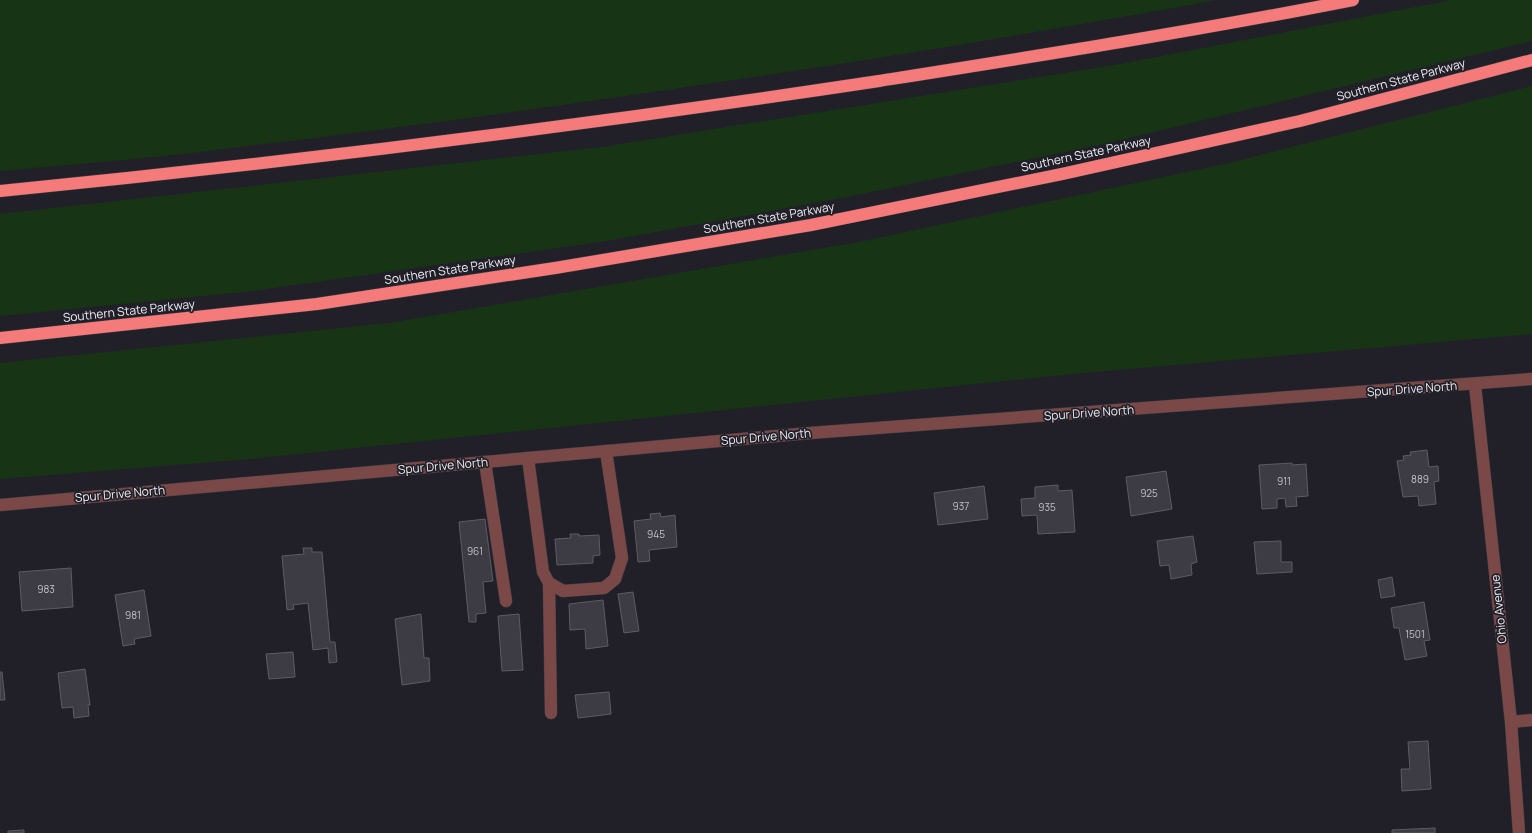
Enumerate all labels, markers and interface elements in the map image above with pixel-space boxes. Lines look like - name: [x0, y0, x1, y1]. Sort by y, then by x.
- street label: Southern State Parkway: [1335, 54, 1468, 105]
- street label: Southern State Parkway: [1019, 131, 1153, 176]
- street label: Southern State Parkway: [702, 198, 836, 237]
- street label: Southern State Parkway: [383, 251, 517, 288]
- street label: Southern State Parkway: [62, 295, 196, 326]
- street label: Spur Drive North: [1366, 377, 1458, 400]
- street label: Spur Drive North: [1043, 401, 1135, 424]
- street label: Spur Drive North: [720, 424, 812, 449]
- street label: Spur Drive North: [397, 453, 489, 478]
- house number: 889: [1411, 472, 1429, 486]
- house number: 911: [1277, 474, 1291, 488]
- street label: Spur Drive North: [74, 481, 166, 506]
- house number: 925: [1140, 486, 1158, 500]
- house number: 937: [953, 499, 969, 513]
- house number: 935: [1038, 500, 1056, 514]
- house number: 945: [647, 527, 665, 541]
- house number: 961: [467, 544, 483, 558]
- street label: Ohio Avenue: [1486, 574, 1511, 644]
- house number: 983: [37, 582, 55, 596]
- house number: 981: [125, 608, 141, 622]
- house number: 1501: [1405, 627, 1425, 641]

